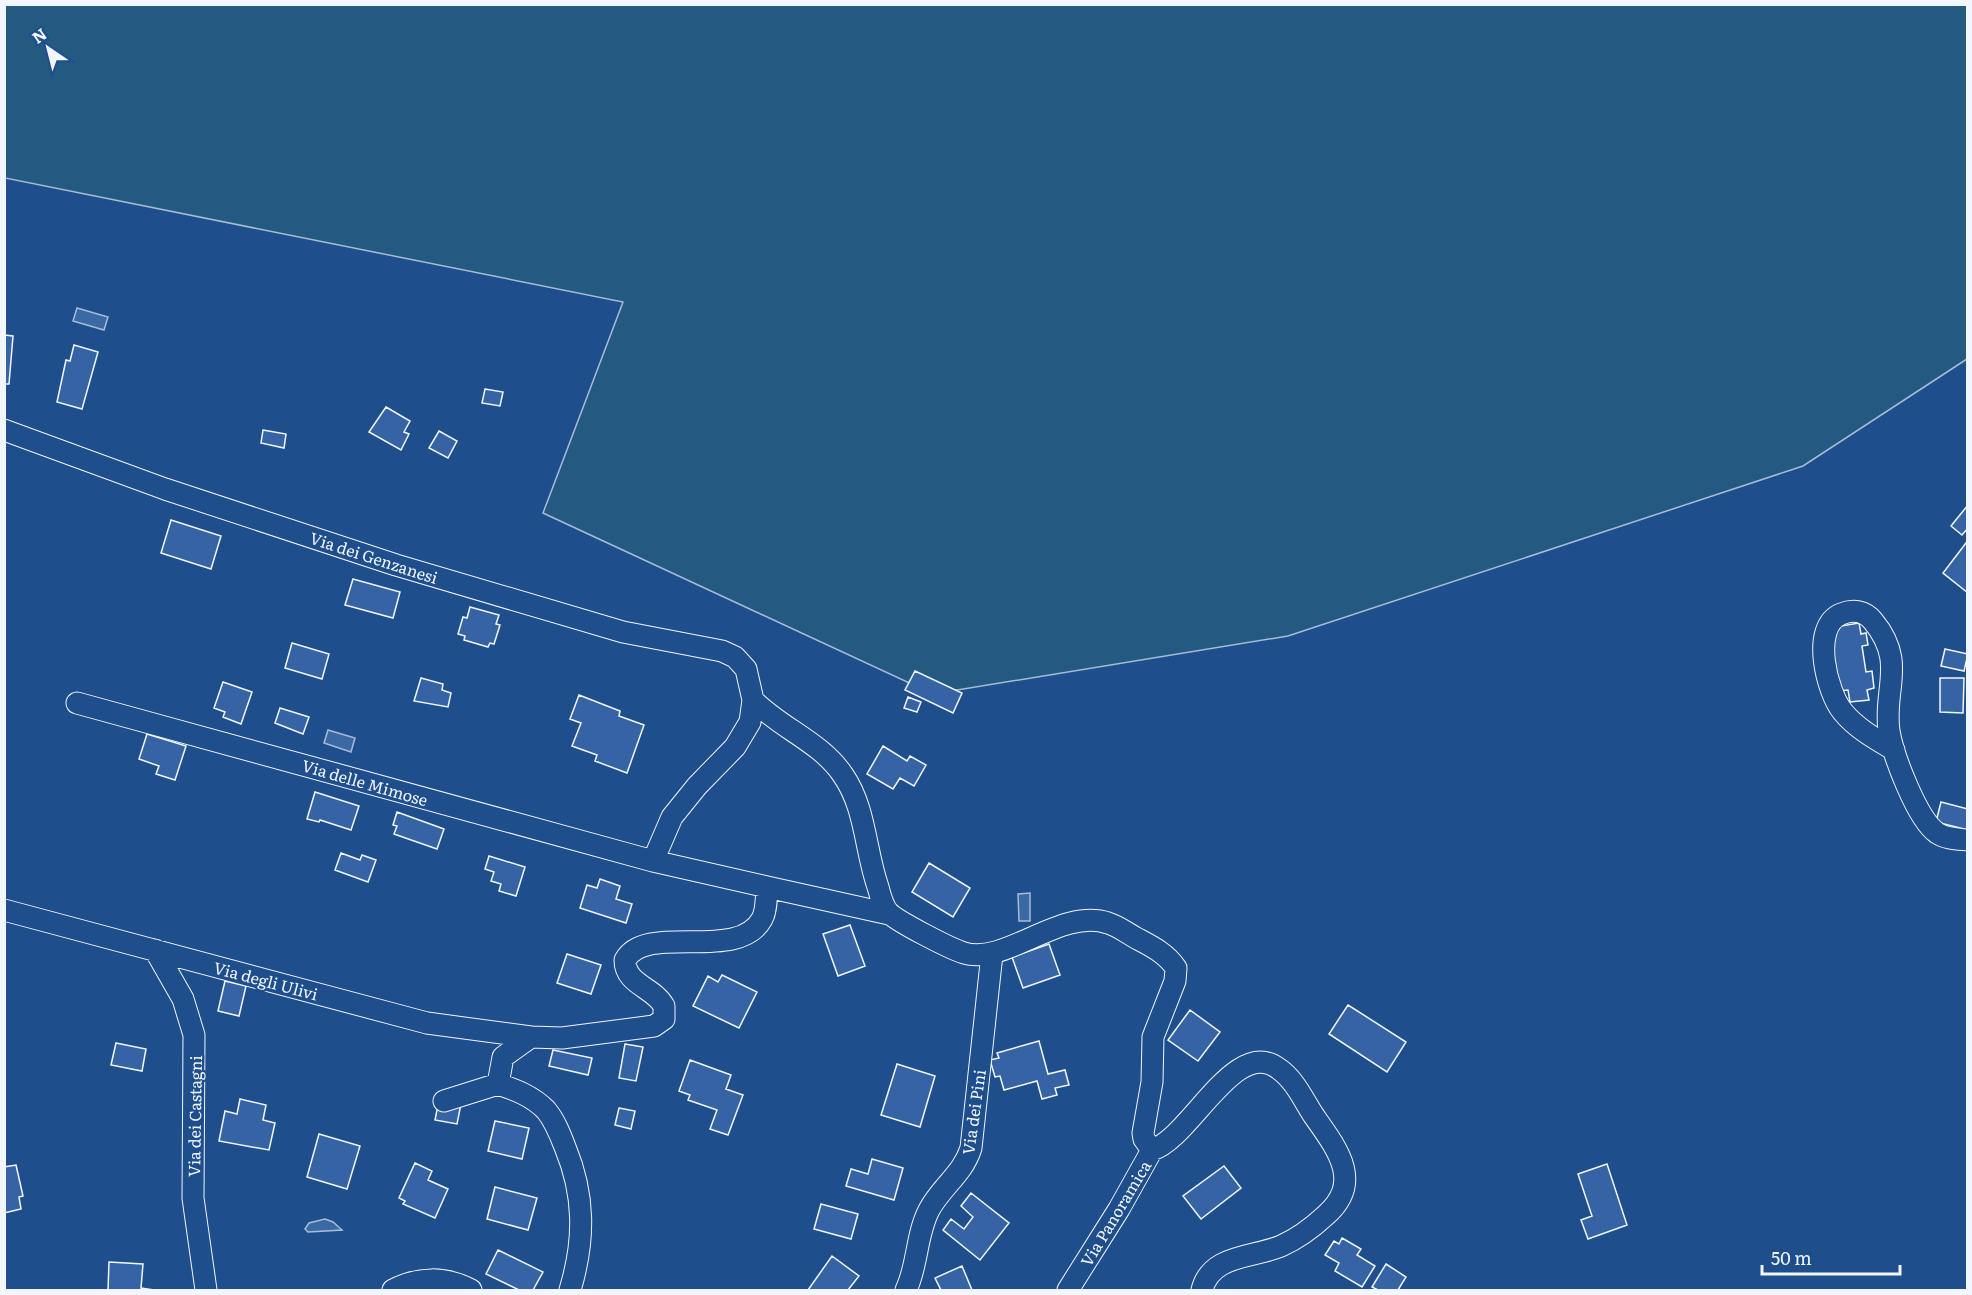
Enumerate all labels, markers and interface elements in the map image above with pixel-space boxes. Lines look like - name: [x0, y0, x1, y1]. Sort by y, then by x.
- north arrow: [18, 18, 78, 78]
- text: N: [26, 21, 51, 49]
- street label: Via dei Genzanesi: [307, 525, 441, 589]
- street label: Via delle Mimose: [299, 753, 431, 811]
- street label: Via degli Ulivi: [211, 955, 321, 1005]
- street label: Via dei Castagni: [181, 1055, 207, 1177]
- street label: Via dei Pini: [955, 1068, 991, 1156]
- street label: Via Panoramica: [1074, 1155, 1156, 1271]
- scale bar: [1762, 1238, 1900, 1276]
- text: 50 m: [1771, 1244, 1812, 1271]

